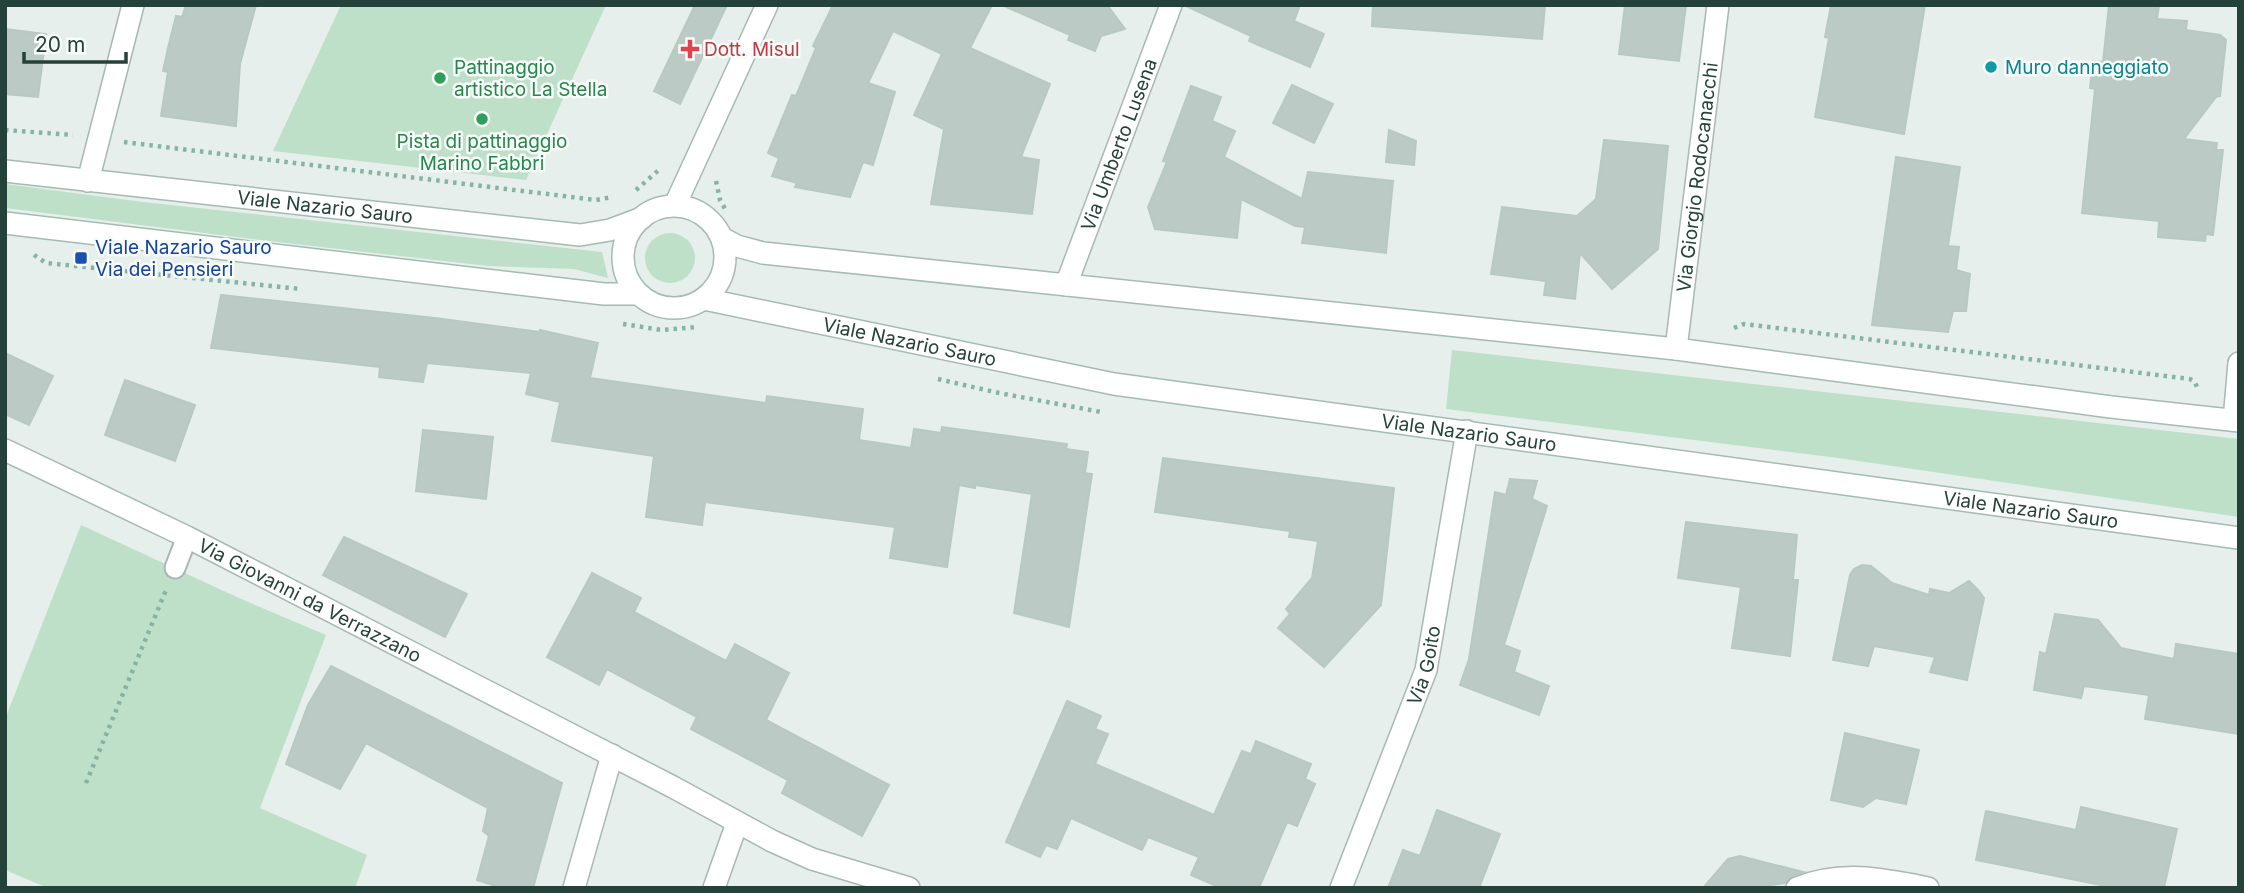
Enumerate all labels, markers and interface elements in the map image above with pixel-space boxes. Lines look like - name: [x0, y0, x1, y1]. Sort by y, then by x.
- scale bar: [24, 21, 126, 65]
- text: 20 m: [35, 32, 85, 57]
- place label: Dott. Misul: [704, 38, 800, 61]
- marker: Dott. Misul: [682, 41, 698, 57]
- street label: Via Umberto Lusena: [1076, 55, 1162, 234]
- place label: Pattinaggio artistico La Stella: [454, 56, 607, 101]
- place label: Muro danneggiato: [2005, 56, 2169, 79]
- marker: Muro danneggiato: [1983, 59, 1999, 75]
- street label: Via Giorgio Rodocanacchi: [1672, 61, 1723, 294]
- marker: Pattinaggio artistico La Stella: [432, 70, 448, 86]
- marker: Pista di pattinaggio Marino Fabbri: [474, 111, 490, 127]
- place label: Pista di pattinaggio Marino Fabbri: [397, 130, 567, 175]
- street label: Viale Nazario Sauro: [236, 186, 414, 228]
- place label: Viale Nazario Sauro Via dei Pensieri: [95, 236, 272, 281]
- marker: Viale Nazario Sauro Via dei Pensieri: [73, 250, 89, 266]
- street label: Viale Nazario Sauro: [821, 313, 998, 371]
- street label: Viale Nazario Sauro: [1380, 410, 1558, 456]
- street label: Viale Nazario Sauro: [1942, 487, 2120, 533]
- street label: Via Giovanni da Verrazzano: [194, 534, 425, 668]
- street label: Via Goito: [1402, 624, 1445, 709]

